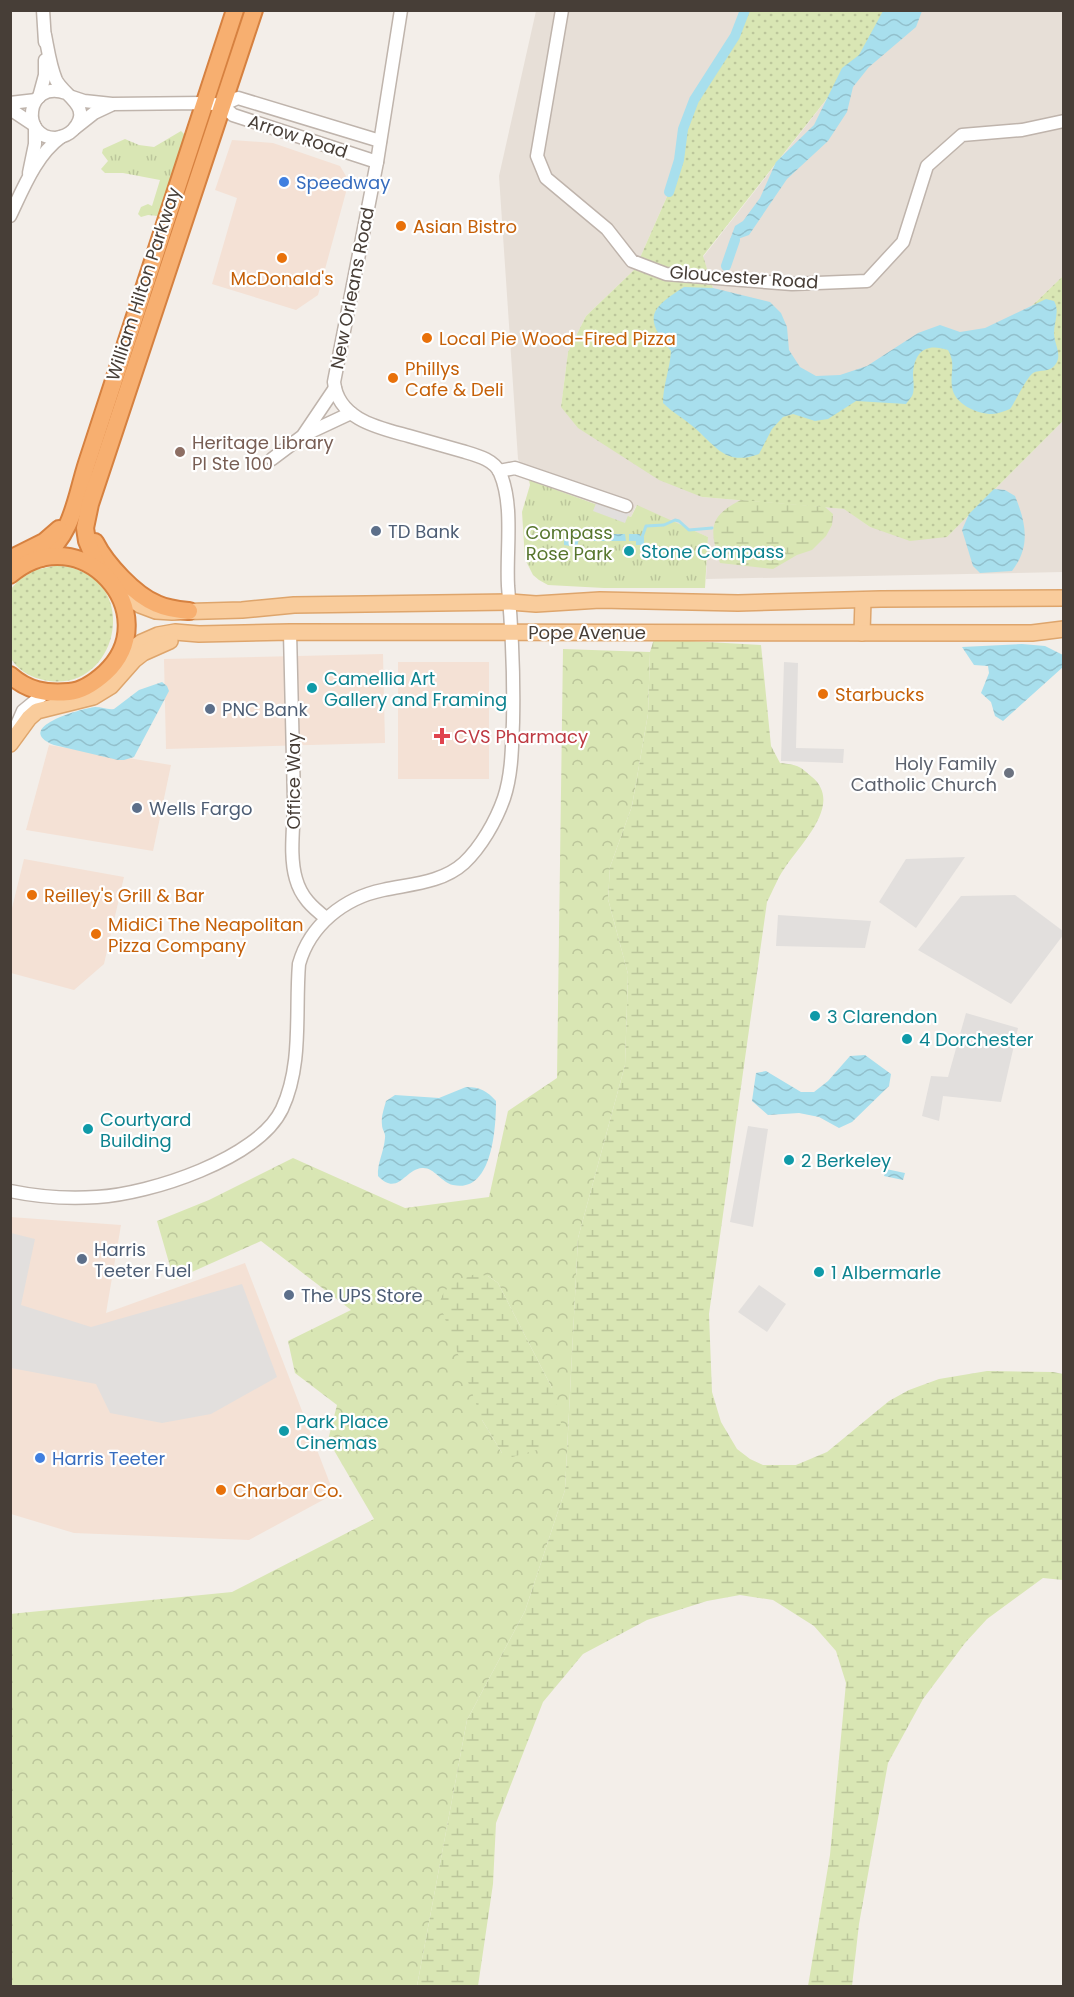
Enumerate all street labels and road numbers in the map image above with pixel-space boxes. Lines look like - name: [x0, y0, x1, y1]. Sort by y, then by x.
- street label: Arrow Road: [245, 108, 351, 164]
- street label: William Hilton Parkway: [100, 184, 186, 384]
- street label: New Orleans Road: [324, 205, 380, 371]
- street label: Gloucester Road: [669, 259, 819, 295]
- street label: Pope Avenue: [528, 620, 646, 645]
- street label: Office Way: [281, 732, 306, 830]

